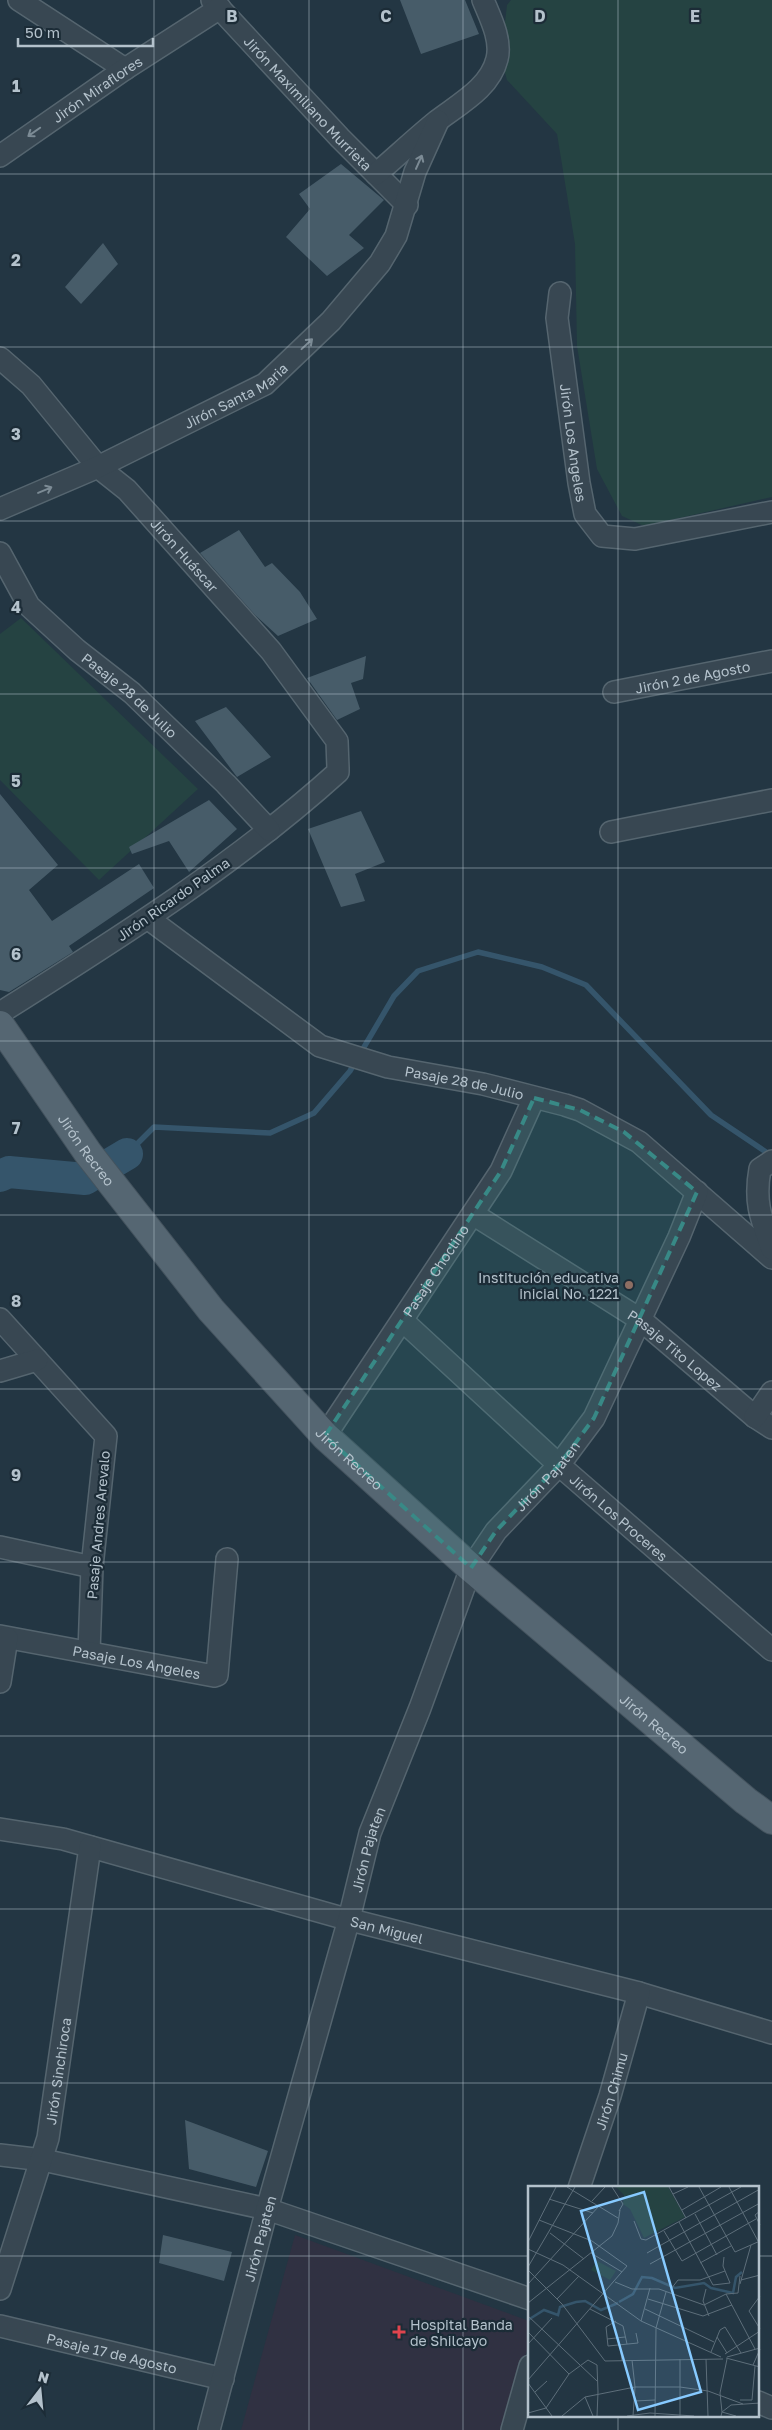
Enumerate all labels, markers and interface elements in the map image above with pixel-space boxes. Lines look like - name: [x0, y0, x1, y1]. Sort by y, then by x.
- text: B: [226, 6, 238, 26]
- text: C: [380, 6, 392, 26]
- text: D: [534, 6, 546, 26]
- text: E: [690, 6, 700, 26]
- scale bar: [18, 15, 152, 47]
- text: 50 m: [25, 23, 60, 41]
- street label: Jirón Maximiliano Murrieta: [241, 32, 376, 174]
- street label: Jirón Miraflores: [49, 52, 145, 126]
- text: 1: [12, 76, 20, 96]
- one-way arrow: [27, 127, 41, 137]
- one-way arrow: [415, 155, 425, 170]
- text: 2: [11, 250, 21, 270]
- one-way arrow: [301, 338, 314, 350]
- street label: Jirón Santa Maria: [181, 359, 291, 431]
- street label: Jirón Los Angeles: [557, 382, 591, 503]
- text: 3: [11, 424, 21, 444]
- one-way arrow: [37, 484, 52, 494]
- street label: Jirón Huáscar: [148, 515, 223, 596]
- text: 4: [11, 597, 21, 617]
- street label: Pasaje 28 de Julio: [79, 649, 181, 741]
- street label: Jirón 2 de Agosto: [633, 657, 752, 696]
- text: 5: [11, 771, 21, 791]
- street label: Jirón Ricardo Palma: [113, 854, 233, 944]
- text: 6: [11, 944, 21, 964]
- street label: Pasaje 28 de Julio: [404, 1062, 526, 1103]
- street label: Jirón Recreo: [55, 1111, 119, 1189]
- text: 7: [12, 1118, 21, 1138]
- street label: Pasaje Choclino: [398, 1221, 472, 1320]
- place label: Institución educativa inicial No. 1221: [478, 1269, 619, 1302]
- marker: Institución educativa inicial No. 1221: [623, 1279, 635, 1291]
- text: 8: [11, 1291, 21, 1311]
- street label: Pasaje Tito Lopez: [625, 1306, 726, 1394]
- street label: Jirón Recreo: [313, 1424, 387, 1493]
- street label: Jirón Pajaten: [511, 1437, 583, 1514]
- street label: Pasaje Andres Arevalo: [83, 1450, 113, 1600]
- text: 9: [11, 1465, 21, 1485]
- street label: Jirón Los Proceres: [567, 1470, 672, 1564]
- street label: Pasaje Los Angeles: [71, 1641, 202, 1682]
- street label: Jirón Recreo: [617, 1690, 692, 1757]
- street label: Jirón Pajaten: [347, 1804, 388, 1894]
- street label: San Miguel: [349, 1912, 425, 1947]
- street label: Jirón Sinchiroca: [42, 2016, 74, 2126]
- street label: Jirón Chimu: [591, 2050, 630, 2132]
- inset map: [528, 2186, 760, 2418]
- street label: Jirón Pajaten: [240, 2194, 279, 2283]
- place label: Hospital Banda de Shilcayo: [410, 2316, 513, 2349]
- marker: Hospital Banda de Shilcayo: [392, 2325, 406, 2339]
- street label: Pasaje 17 de Agosto: [45, 2329, 179, 2376]
- north arrow: [15, 2365, 65, 2415]
- text: N: [36, 2367, 51, 2387]

